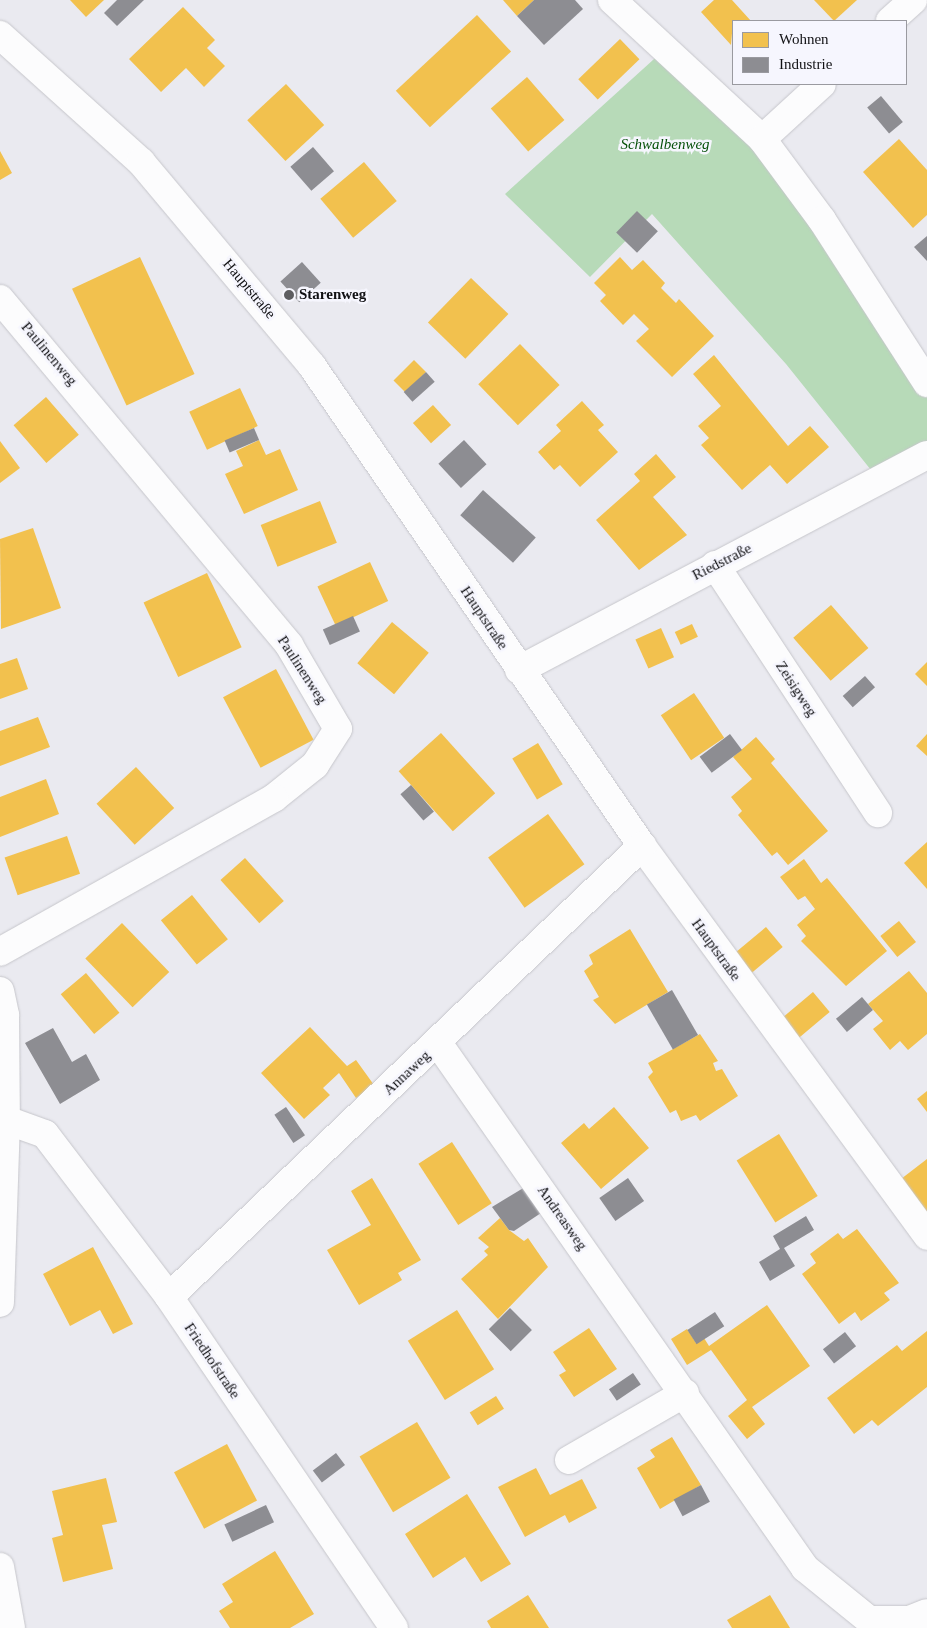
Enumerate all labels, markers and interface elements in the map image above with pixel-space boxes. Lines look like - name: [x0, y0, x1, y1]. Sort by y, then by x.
- legend: [732, 20, 907, 85]
- text: Wohnen: [779, 31, 829, 47]
- text: Industrie: [779, 56, 832, 72]
- park label: Schwalbenweg: [620, 136, 710, 154]
- street label: Hauptstraße: [219, 255, 279, 323]
- place label: Starenweg: [299, 286, 366, 304]
- marker: Starenweg: [283, 289, 295, 301]
- street label: Paulinenweg: [17, 319, 81, 389]
- street label: Riedstraße: [689, 539, 755, 585]
- street label: Hauptstraße: [456, 583, 512, 653]
- street label: Paulinenweg: [273, 633, 331, 707]
- street label: Zeisigweg: [771, 658, 821, 720]
- street label: Hauptstraße: [687, 915, 745, 985]
- street label: Annaweg: [380, 1047, 434, 1099]
- street label: Andreasweg: [533, 1182, 591, 1254]
- street label: Friedhofstraße: [180, 1320, 244, 1402]

